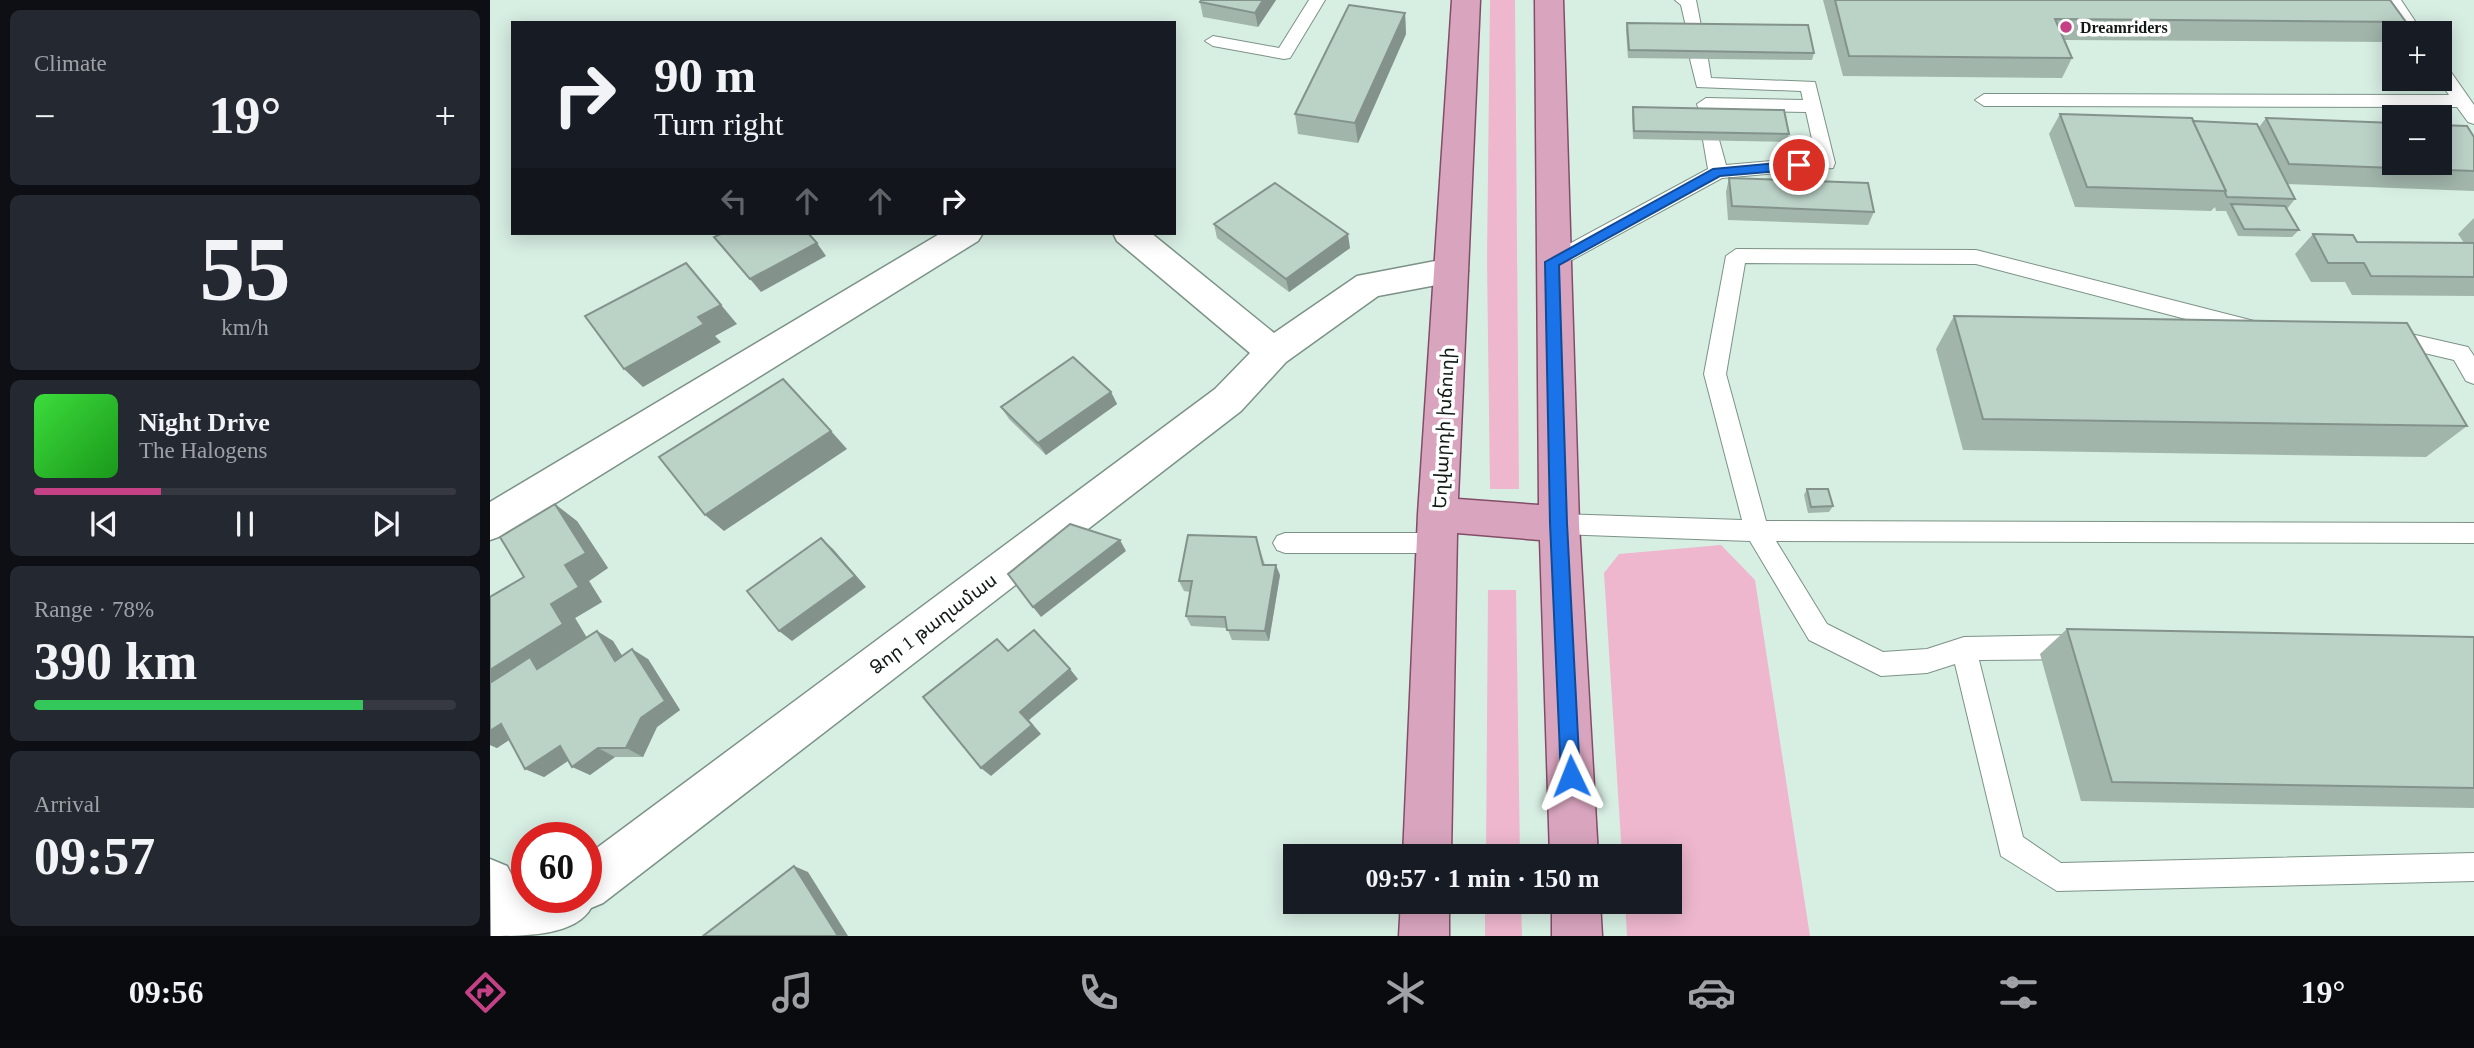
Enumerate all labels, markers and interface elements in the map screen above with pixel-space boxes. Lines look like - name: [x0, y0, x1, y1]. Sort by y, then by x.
- marker: Dreamriders: [2058, 19, 2074, 35]
- place label: Dreamriders: [2080, 19, 2168, 36]
- map controls: [2382, 21, 2452, 175]
- button: +: [2382, 21, 2452, 91]
- text: 90 m: [654, 48, 756, 103]
- icon: right: [539, 49, 630, 140]
- text: Climate: [34, 51, 107, 76]
- text: 19°: [209, 87, 281, 144]
- text: −: [34, 95, 55, 137]
- text: +: [435, 95, 456, 137]
- button: −: [2382, 105, 2452, 175]
- text: Turn right: [654, 106, 784, 142]
- pin: [1769, 135, 1829, 195]
- icon: arrive: [1780, 146, 1818, 184]
- icon: left: [715, 182, 753, 220]
- icon: ahead: [788, 182, 826, 220]
- icon: ahead: [861, 182, 899, 220]
- icon: right: [934, 182, 972, 220]
- text: 55: [200, 219, 291, 320]
- text: km/h: [221, 315, 269, 340]
- street label: Եղվարդի խճուղի: [1429, 347, 1459, 509]
- text: Night Drive: [139, 408, 270, 437]
- text: The Halogens: [139, 438, 267, 463]
- icon: previous: [85, 505, 123, 543]
- icon: pause: [226, 505, 264, 543]
- icon: next: [367, 505, 405, 543]
- street label: Ձոր 1 թաղամաս: [866, 569, 1001, 679]
- text: Range · 78%: [34, 597, 154, 622]
- text: 390 km: [34, 633, 197, 690]
- position arrow: [1534, 739, 1608, 813]
- text: Arrival: [34, 792, 100, 817]
- speed limit sign: 60: [511, 822, 602, 913]
- text: 09:57: [34, 828, 155, 885]
- text: 09:57 · 1 min · 150 m: [1366, 864, 1600, 893]
- icon: directions: [461, 968, 510, 1017]
- icon: music: [768, 968, 817, 1017]
- icon: phone: [1074, 968, 1123, 1017]
- icon: climate: [1381, 968, 1430, 1017]
- icon: car: [1687, 968, 1736, 1017]
- icon: filters: [1994, 968, 2043, 1017]
- text: 09:56: [129, 974, 203, 1010]
- text: 19°: [2300, 974, 2345, 1010]

